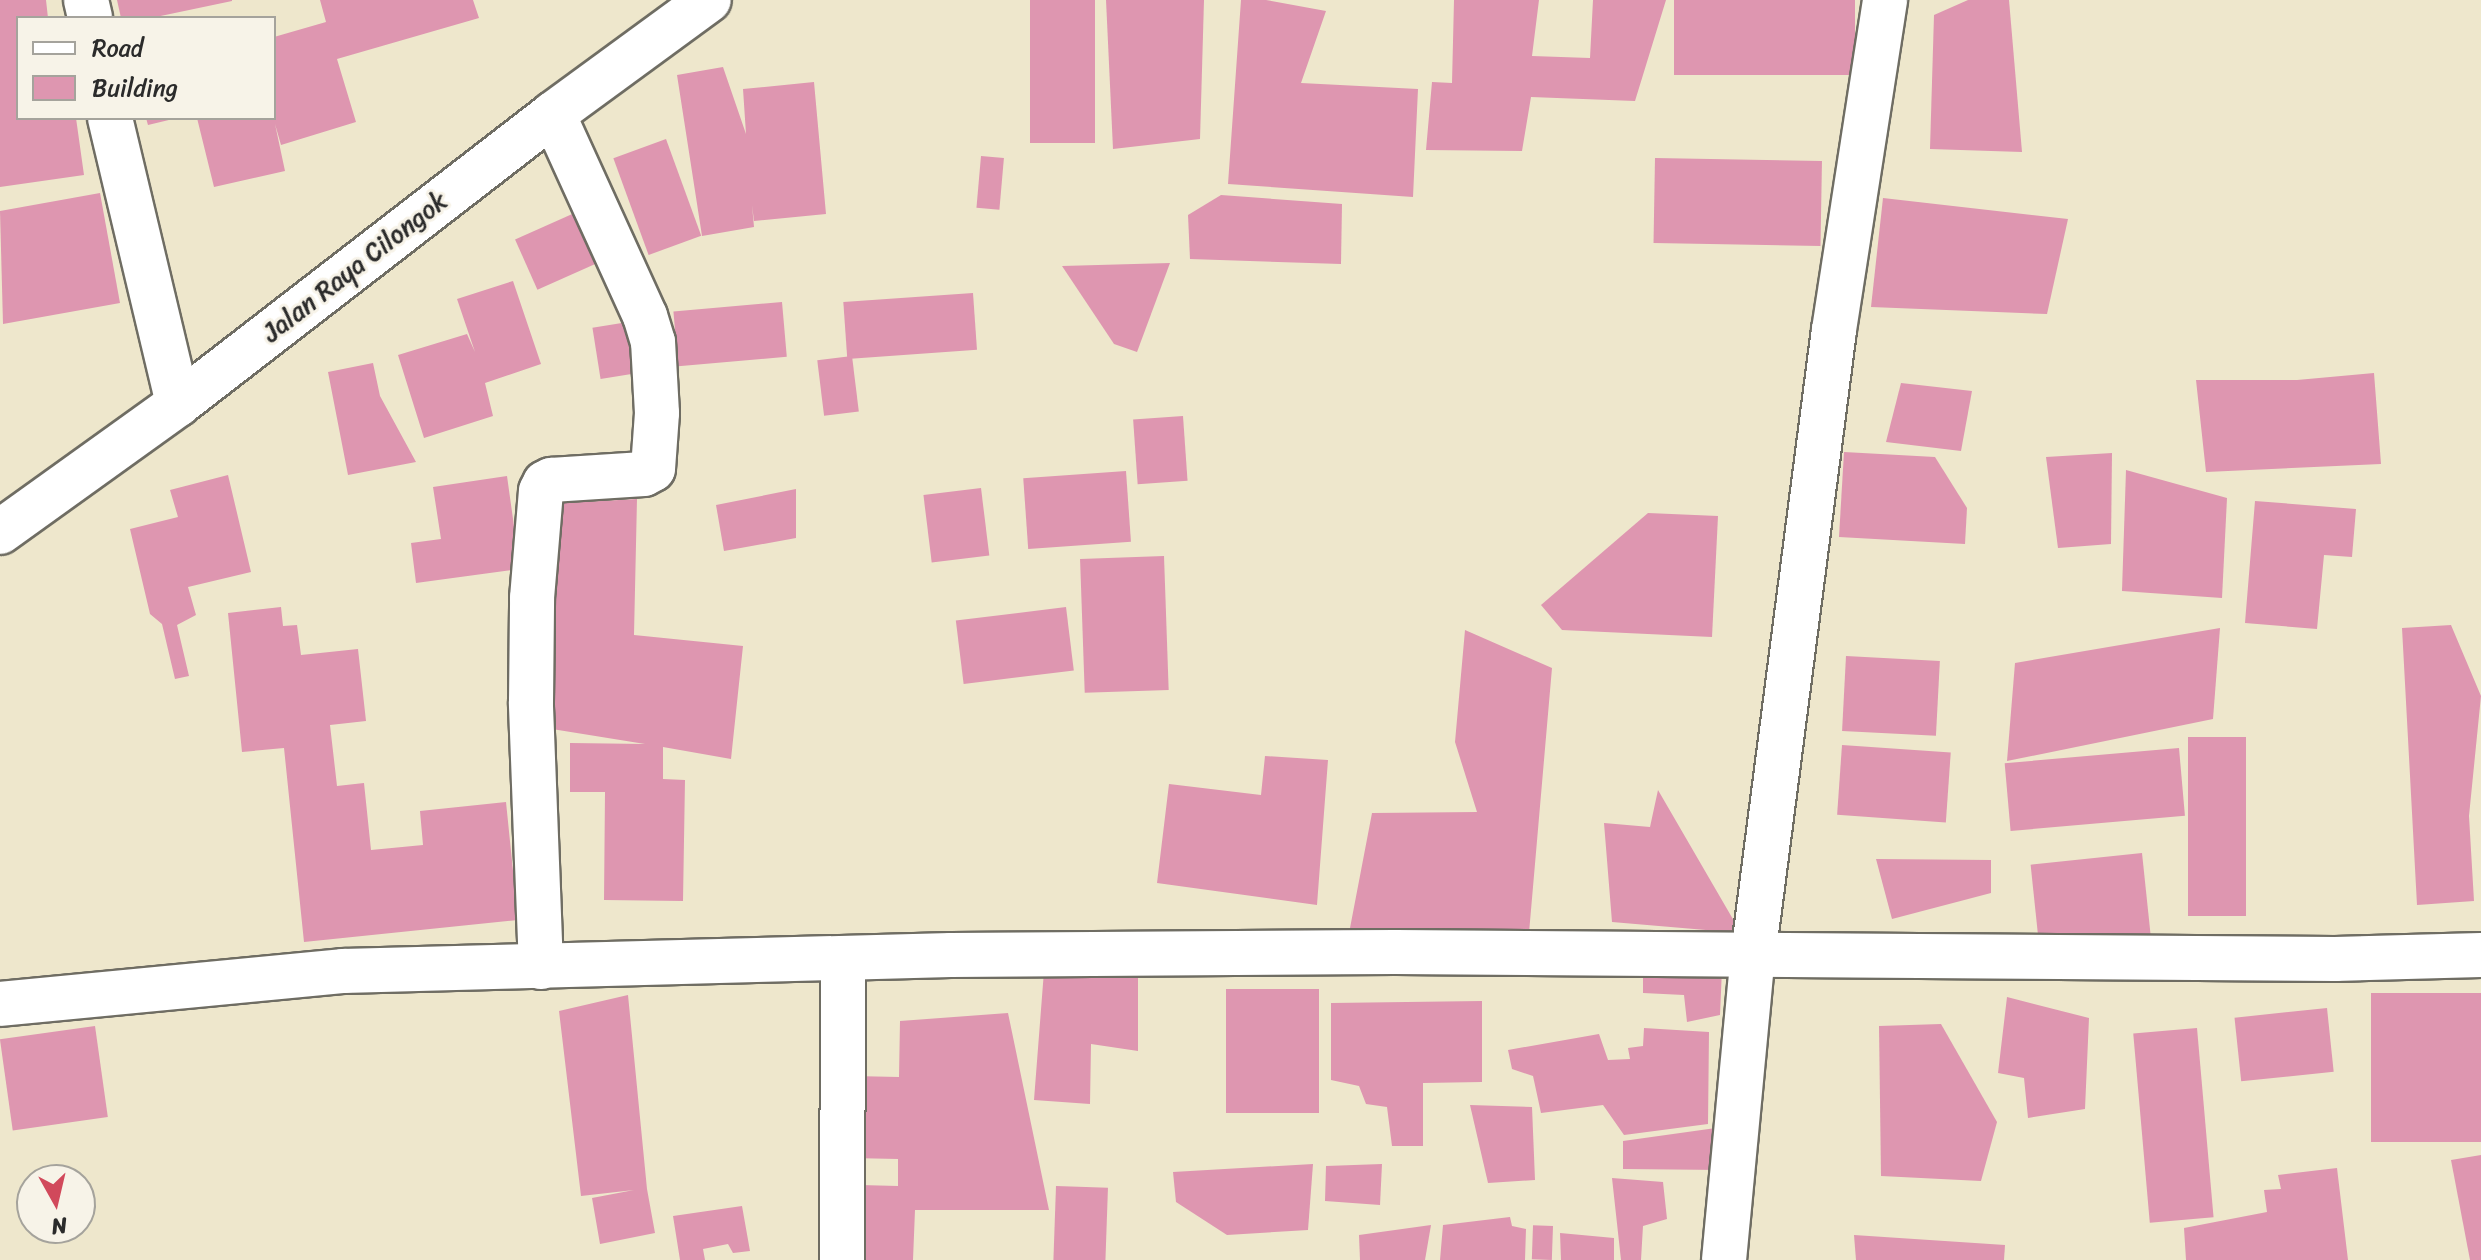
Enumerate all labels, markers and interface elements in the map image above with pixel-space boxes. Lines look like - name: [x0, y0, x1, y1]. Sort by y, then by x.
- legend: [16, 16, 276, 120]
- text: Road: [92, 27, 143, 69]
- text: Building: [92, 67, 178, 109]
- street label: Jalan Raya Cilongok: [256, 185, 454, 349]
- north arrow: [16, 1164, 96, 1244]
- text: N: [49, 1206, 69, 1247]

